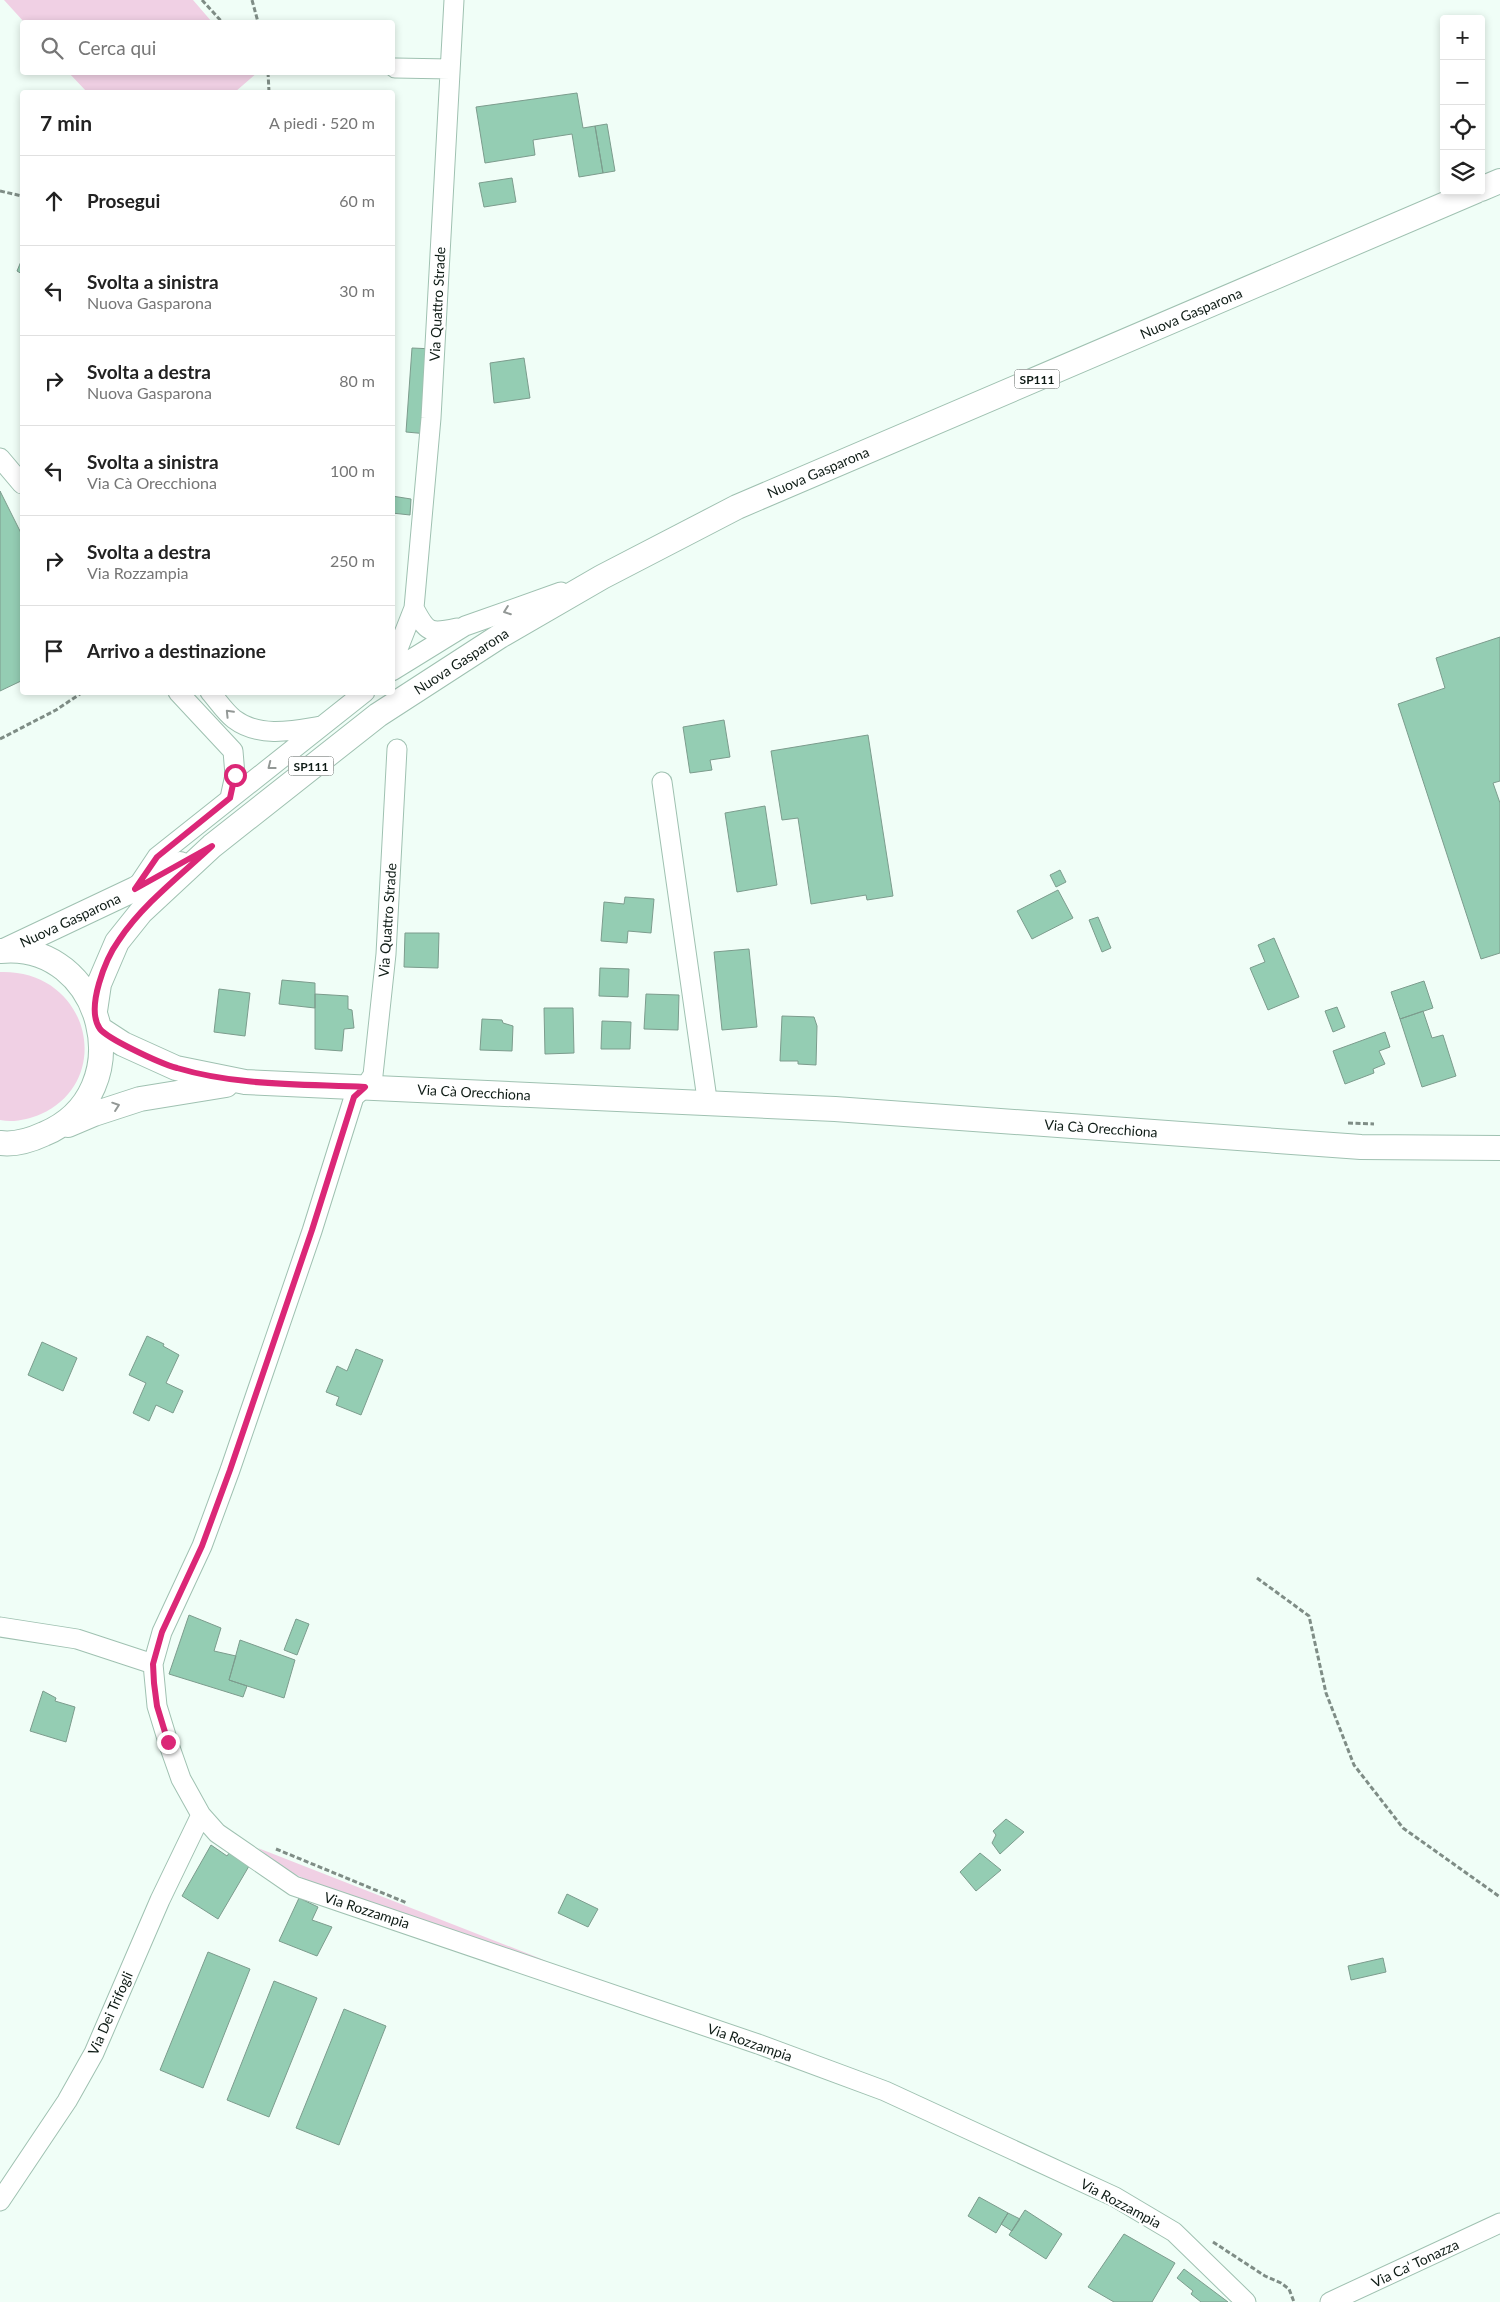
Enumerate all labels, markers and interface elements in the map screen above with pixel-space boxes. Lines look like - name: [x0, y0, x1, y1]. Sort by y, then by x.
- map controls: [1440, 15, 1485, 195]
- button: +: [1440, 15, 1485, 60]
- search box: [20, 20, 395, 75]
- icon: search: [38, 34, 66, 62]
- text: Cerca qui: [78, 36, 156, 59]
- button: −: [1440, 60, 1485, 105]
- button: locate: [1440, 105, 1485, 150]
- text: 7 min: [40, 110, 92, 135]
- text: A piedi · 520 m: [269, 113, 375, 132]
- button: layers: [1440, 150, 1485, 195]
- icon: ahead: [40, 187, 68, 215]
- text: Prosegui: [87, 189, 160, 212]
- text: 60 m: [339, 191, 375, 210]
- street label: Via Quattro Strade: [426, 246, 448, 362]
- text: Svolta a sinistra: [87, 270, 219, 293]
- icon: left: [40, 277, 68, 305]
- text: 30 m: [339, 281, 375, 300]
- street label: Nuova Gasparona: [1137, 284, 1245, 342]
- text: Nuova Gasparona: [87, 293, 212, 312]
- text: Svolta a destra: [87, 360, 211, 383]
- icon: right: [40, 367, 68, 395]
- road number: SP111: [1014, 369, 1060, 388]
- text: 80 m: [339, 371, 375, 390]
- text: Nuova Gasparona: [87, 383, 212, 402]
- street label: Nuova Gasparona: [764, 443, 872, 501]
- text: Svolta a sinistra: [87, 450, 219, 473]
- icon: left: [40, 457, 68, 485]
- text: 100 m: [330, 461, 375, 480]
- text: Via Cà Orecchiona: [87, 473, 217, 492]
- text: Svolta a destra: [87, 540, 211, 563]
- icon: right: [40, 547, 68, 575]
- text: 250 m: [330, 551, 375, 570]
- text: Via Rozzampia: [87, 563, 188, 582]
- one-way arrow: [503, 605, 512, 615]
- street label: Nuova Gasparona: [411, 624, 511, 698]
- icon: arrive: [40, 637, 68, 665]
- text: Arrivo a destinazione: [87, 639, 266, 662]
- one-way arrow: [226, 710, 235, 719]
- road number: SP111: [288, 756, 334, 776]
- one-way arrow: [268, 760, 277, 769]
- route start: [224, 764, 247, 787]
- street label: Via Quattro Strade: [375, 862, 399, 978]
- street label: Nuova Gasparona: [17, 889, 123, 951]
- street label: Via Cà Orecchiona: [417, 1081, 531, 1103]
- one-way arrow: [111, 1102, 120, 1112]
- street label: Via Cà Orecchiona: [1044, 1116, 1158, 1140]
- route end: [157, 1731, 180, 1754]
- street label: Via Rozzampia: [322, 1888, 412, 1932]
- street label: Via Dei Trifogli: [84, 1969, 136, 2057]
- street label: Via Rozzampia: [705, 2020, 795, 2065]
- street label: Via Rozzampia: [1078, 2175, 1164, 2231]
- street label: Via Ca' Tonazza: [1369, 2235, 1461, 2291]

